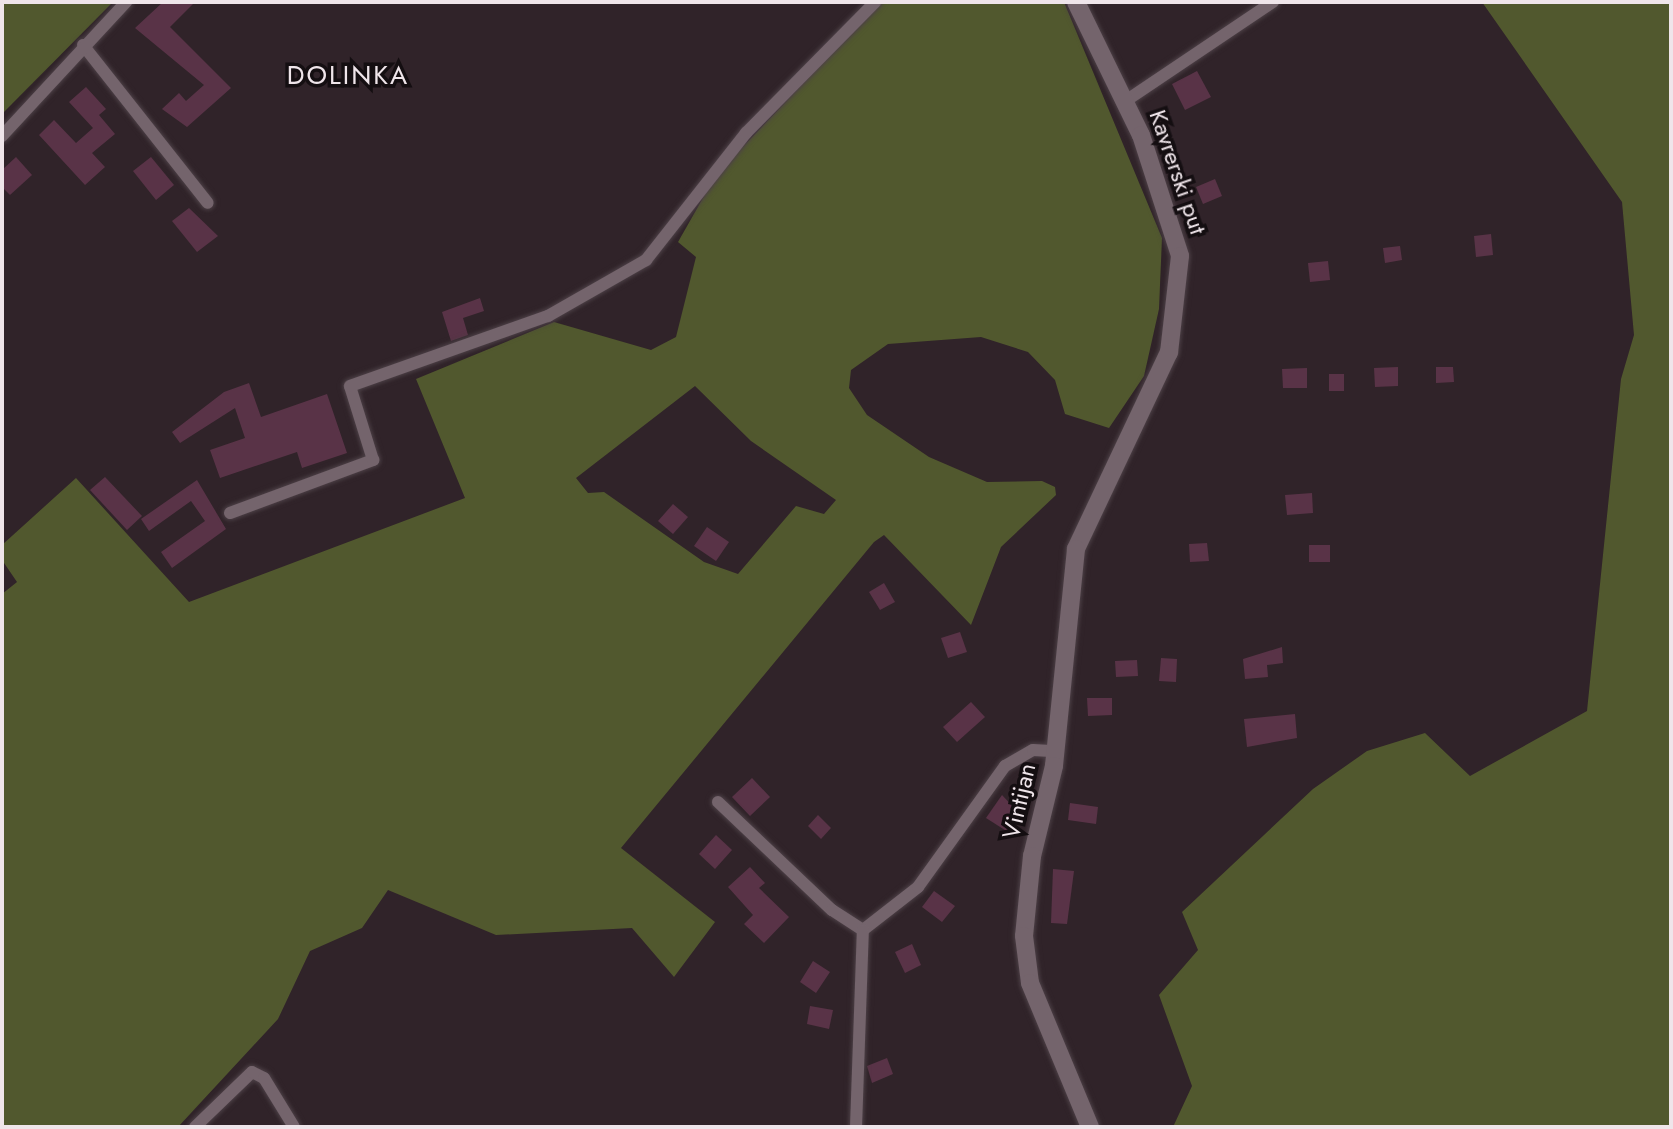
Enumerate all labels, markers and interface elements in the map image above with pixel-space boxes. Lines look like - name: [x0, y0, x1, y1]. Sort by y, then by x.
- district label: DOLINKA: [288, 60, 408, 92]
- street label: Kavrerski put: [1143, 106, 1213, 238]
- street label: Vintijan: [996, 760, 1042, 842]

